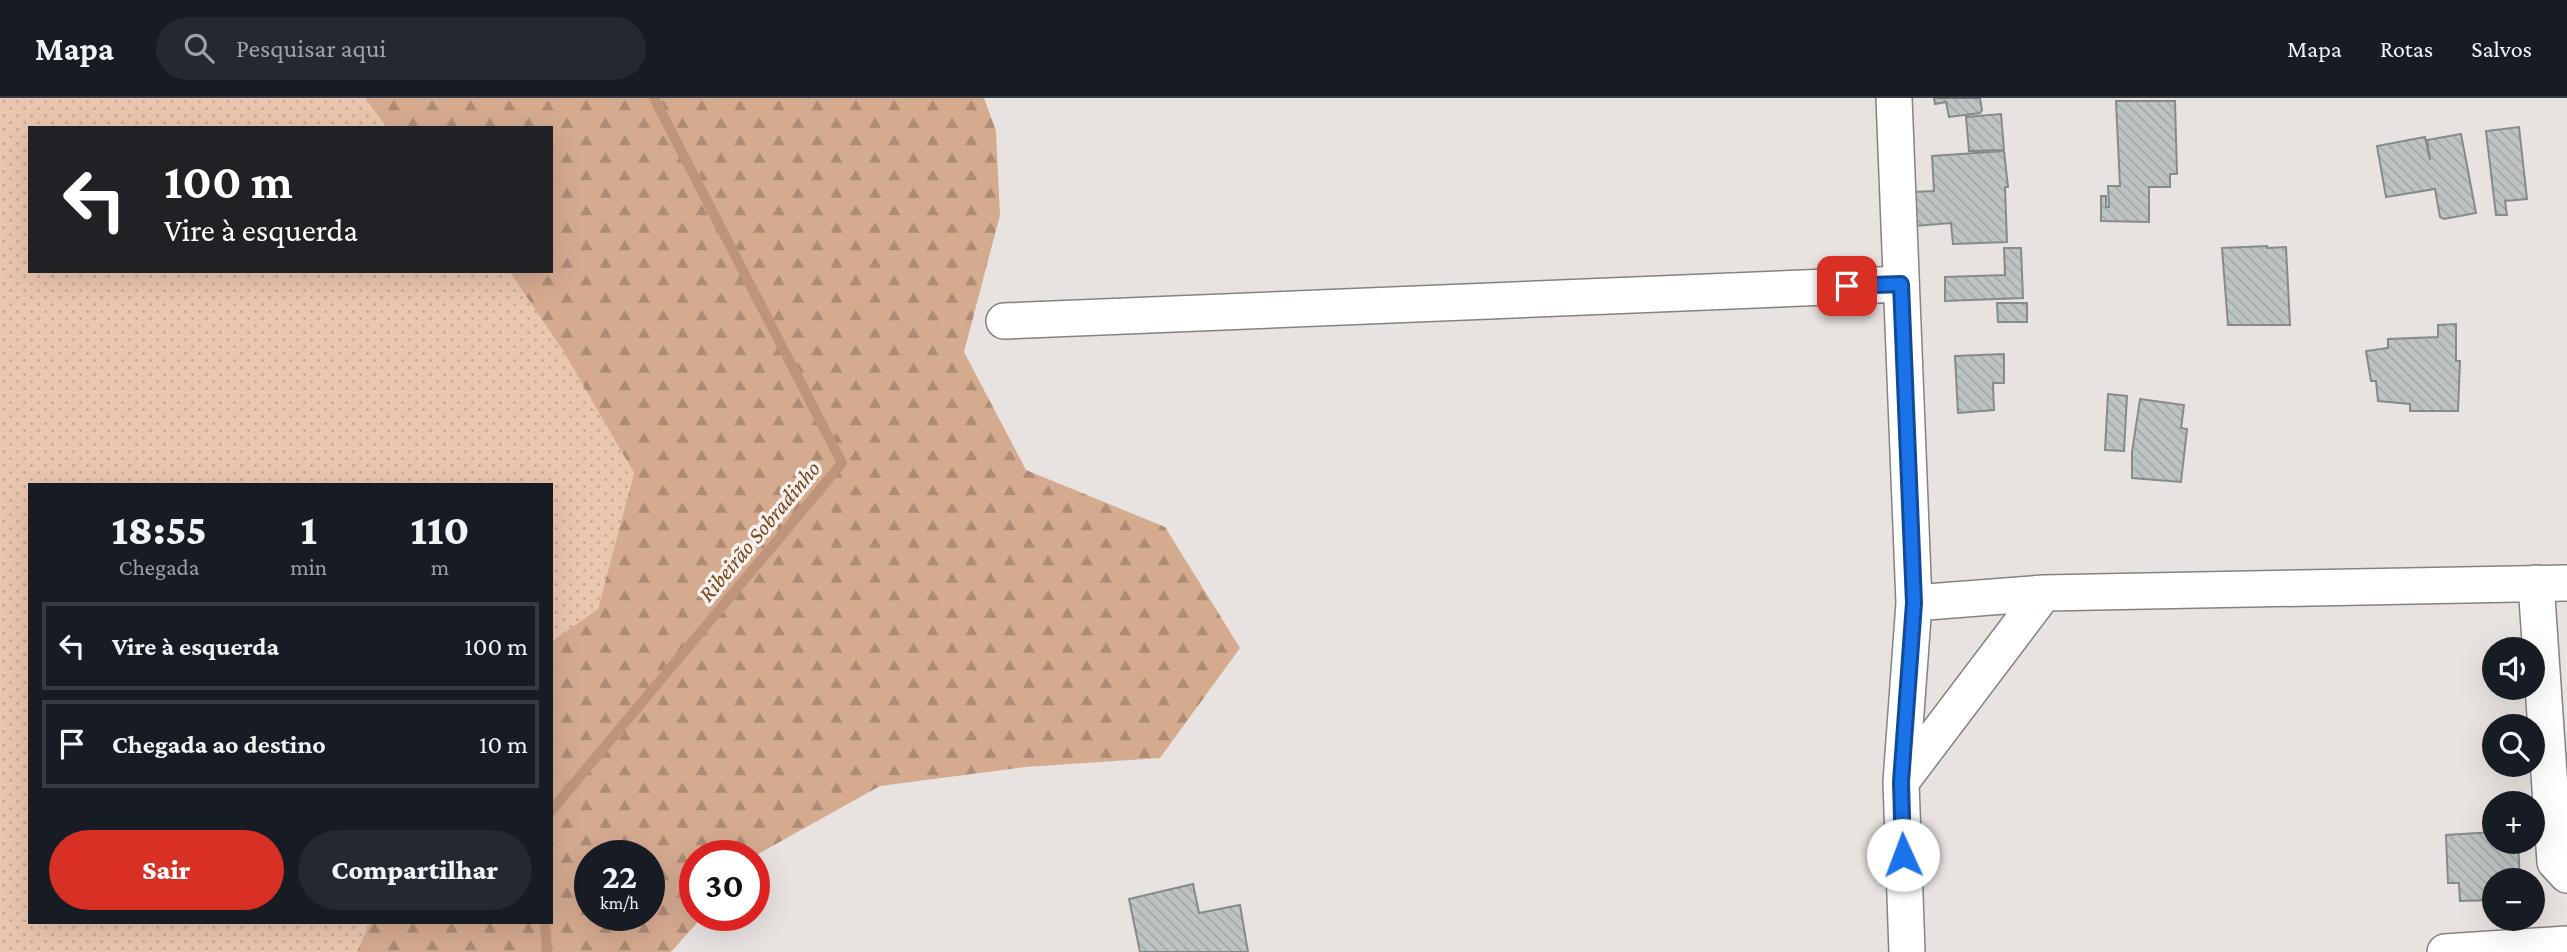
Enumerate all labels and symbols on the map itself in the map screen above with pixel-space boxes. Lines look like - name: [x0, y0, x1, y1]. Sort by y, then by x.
- pin: [1817, 256, 1877, 316]
- water label: Ribeirão Sobradinho: [693, 455, 825, 606]
- position arrow: [1866, 818, 1940, 892]
- speed limit sign: 30: [679, 840, 770, 931]

